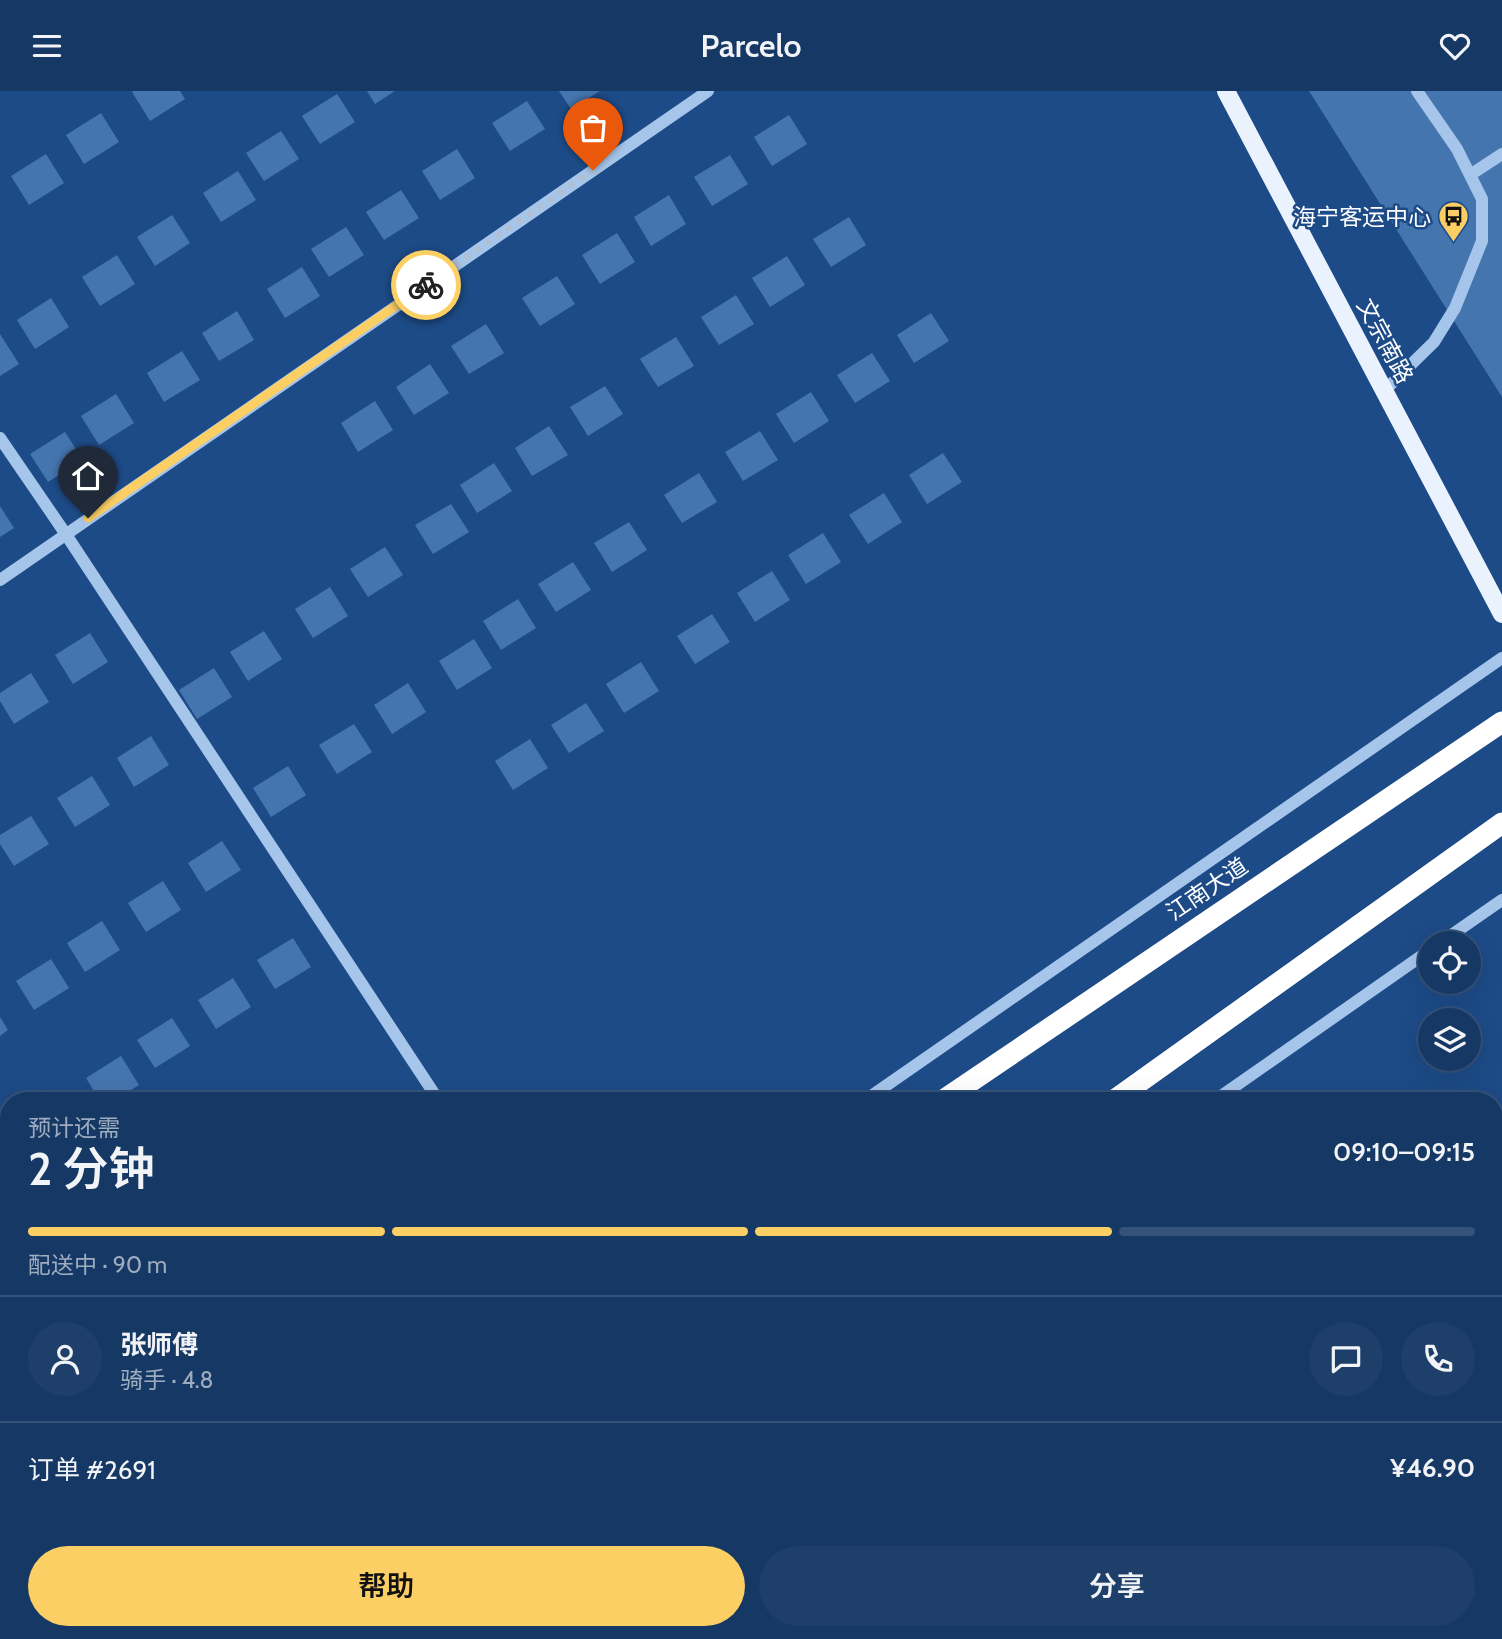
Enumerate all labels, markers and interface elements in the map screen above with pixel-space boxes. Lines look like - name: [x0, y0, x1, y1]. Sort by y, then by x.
- text: Parcelo: [701, 26, 801, 65]
- icon: menu: [28, 27, 66, 65]
- icon: heart: [1436, 27, 1474, 65]
- pin: [563, 98, 623, 170]
- icon: bag: [574, 109, 612, 147]
- bus stop icon: 海宁客运中心: [1437, 200, 1471, 244]
- place label: 海宁客运中心: [1293, 203, 1431, 231]
- courier: [391, 250, 461, 320]
- icon: bike: [407, 266, 445, 304]
- street label: 文宗南路: [1351, 294, 1419, 388]
- pin: [58, 446, 118, 518]
- icon: home: [69, 457, 107, 495]
- street label: 江南大道: [1161, 852, 1253, 926]
- map controls: [1418, 931, 1481, 1071]
- button: locate: [1418, 931, 1481, 994]
- button: layers: [1418, 1008, 1481, 1071]
- text: 预计还需: [28, 1114, 120, 1142]
- text: 09:10–09:15: [1333, 1136, 1475, 1168]
- text: 2 分钟: [28, 1141, 155, 1197]
- text: 配送中 · 90 m: [28, 1251, 167, 1279]
- button: person: [28, 1322, 102, 1396]
- button: chat: [1309, 1322, 1383, 1396]
- button: phone: [1401, 1322, 1475, 1396]
- text: 张师傅: [120, 1329, 198, 1361]
- text: 骑手 · 4.8: [120, 1366, 214, 1394]
- text: ¥46.90: [1390, 1452, 1475, 1484]
- text: 订单 #2691: [28, 1454, 156, 1486]
- button: 帮助: [28, 1546, 745, 1626]
- button: 分享: [759, 1546, 1475, 1626]

